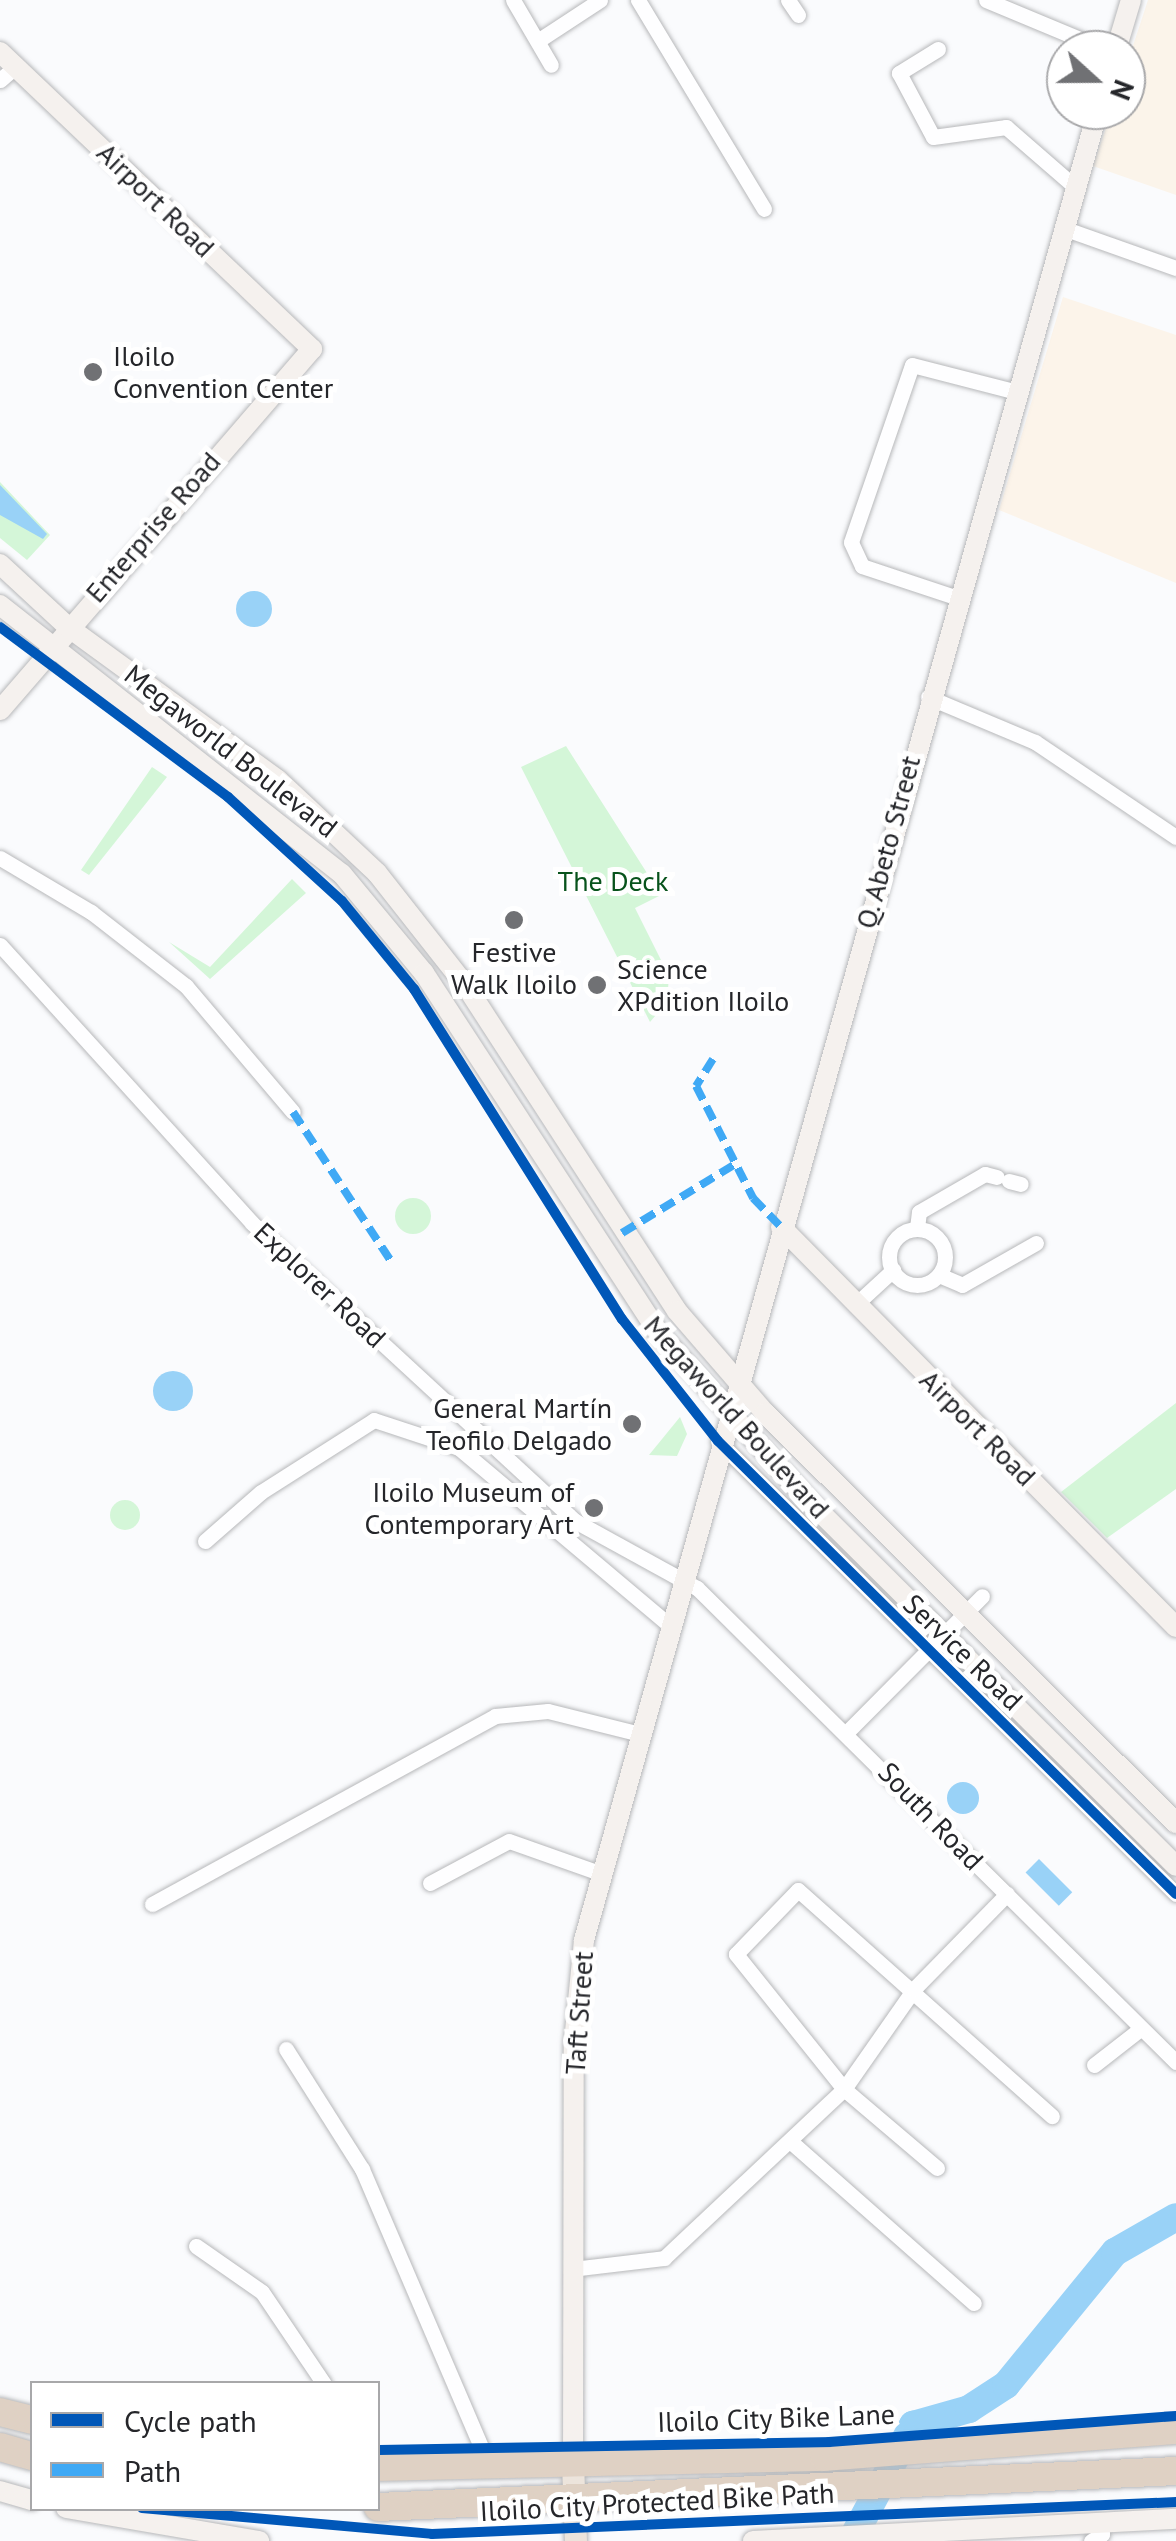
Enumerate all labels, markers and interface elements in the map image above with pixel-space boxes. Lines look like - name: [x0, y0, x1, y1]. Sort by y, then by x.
- north arrow: [1046, 30, 1146, 130]
- text: N: [1102, 75, 1143, 105]
- street label: Airport Road: [90, 136, 222, 264]
- place label: Iloilo Convention Center: [113, 339, 333, 405]
- marker: Iloilo Convention Center: [82, 361, 104, 383]
- street label: Enterprise Road: [79, 445, 227, 609]
- street label: Megaworld Boulevard: [118, 658, 344, 844]
- street label: Q. Abeto Street: [848, 750, 928, 934]
- park label: The Deck: [558, 864, 668, 898]
- marker: Festive Walk Iloilo: [503, 909, 525, 931]
- place label: Festive Walk Iloilo: [450, 935, 578, 1001]
- place label: Science XPdition Iloilo: [617, 952, 789, 1018]
- marker: Science XPdition Iloilo: [586, 974, 608, 996]
- street label: Explorer Road: [247, 1216, 393, 1354]
- street label: Megaworld Boulevard: [637, 1309, 837, 1525]
- street label: Airport Road: [913, 1363, 1043, 1493]
- place label: General Martín Teofilo Delgado: [426, 1391, 612, 1457]
- marker: General Martín Teofilo Delgado: [621, 1413, 643, 1435]
- place label: Iloilo Museum of Contemporary Art: [363, 1475, 574, 1541]
- marker: Iloilo Museum of Contemporary Art: [583, 1497, 605, 1519]
- street label: Service Road: [896, 1587, 1030, 1717]
- street label: South Road: [871, 1755, 991, 1877]
- street label: Taft Street: [558, 1950, 600, 2076]
- legend: [30, 2381, 380, 2511]
- street label: Iloilo City Bike Lane: [656, 2397, 896, 2439]
- text: Cycle path: [124, 2401, 257, 2440]
- text: Path: [124, 2451, 181, 2490]
- street label: Iloilo City Protected Bike Path: [478, 2476, 836, 2528]

